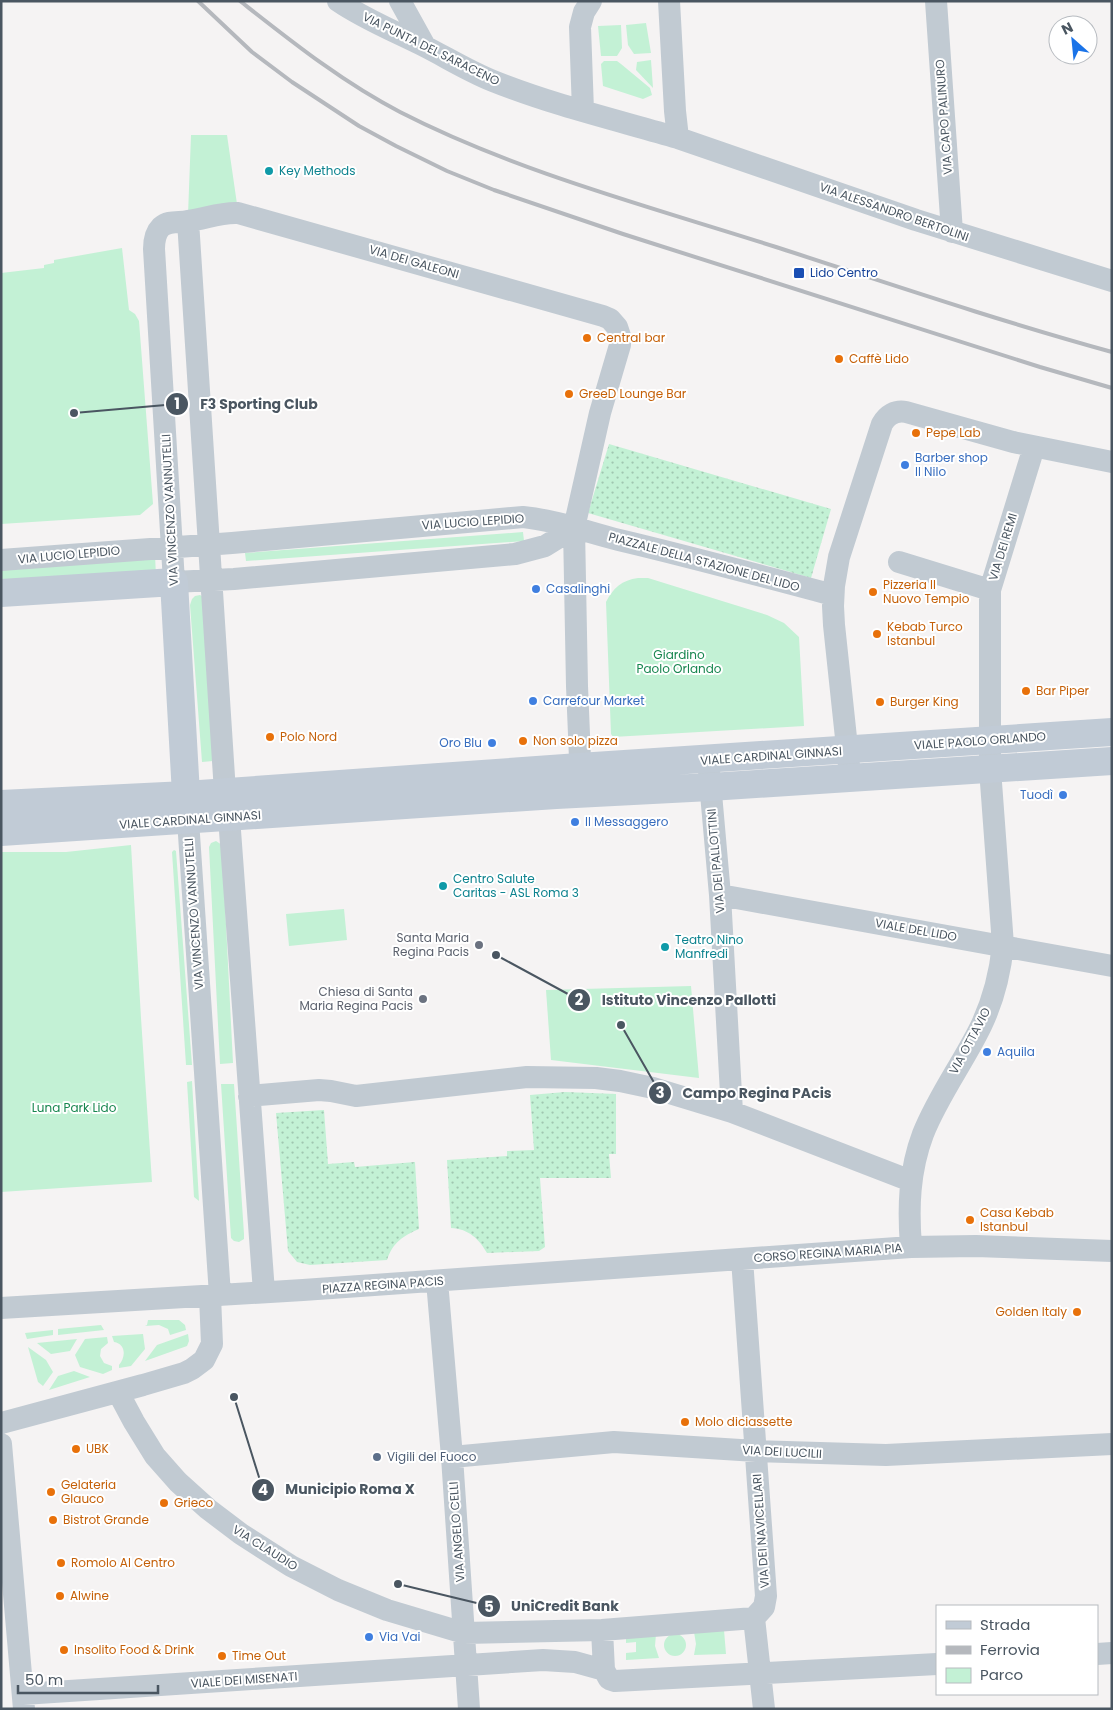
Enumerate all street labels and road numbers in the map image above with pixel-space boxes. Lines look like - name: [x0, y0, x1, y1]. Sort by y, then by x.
- street label: VIA PUNTA DEL SARACENO: [360, 8, 503, 89]
- street label: VIA CAPO PALINURO: [931, 59, 956, 175]
- street label: VIA ALESSANDRO BERTOLINI: [817, 178, 971, 245]
- street label: VIA DEI GALEONI: [367, 241, 461, 282]
- street label: VIA VINCENZO VANNUTELLI: [157, 434, 182, 586]
- street label: VIA LUCIO LEPIDIO: [421, 509, 525, 534]
- street label: VIA DEI REMI: [984, 511, 1021, 583]
- street label: PIAZZALE DELLA STAZIONE DEL LIDO: [607, 528, 802, 595]
- street label: VIA LUCIO LEPIDIO: [17, 542, 121, 567]
- street label: VIALE PAOLO ORLANDO: [913, 727, 1047, 754]
- street label: VIALE CARDINAL GINNASI: [700, 742, 842, 769]
- street label: VIALE CARDINAL GINNASI: [119, 806, 261, 833]
- street label: VIA DEI PALLOTTINI: [702, 808, 729, 914]
- street label: VIA VINCENZO VANNUTELLI: [180, 838, 207, 990]
- street label: VIALE DEL LIDO: [874, 914, 958, 945]
- street label: VIA OTTAVIO: [945, 1004, 994, 1077]
- street label: CORSO REGINA MARIA PIA: [753, 1239, 903, 1266]
- street label: PIAZZA REGINA PACIS: [322, 1272, 444, 1297]
- street label: VIA DEI LUCILII: [742, 1441, 822, 1462]
- street label: VIA DEI NAVICELLARI: [748, 1473, 773, 1589]
- street label: VIA ANGELO CELLI: [444, 1481, 469, 1583]
- street label: VIA CLAUDIO: [229, 1521, 301, 1574]
- street label: VIALE DEI MISENATI: [190, 1667, 298, 1692]

